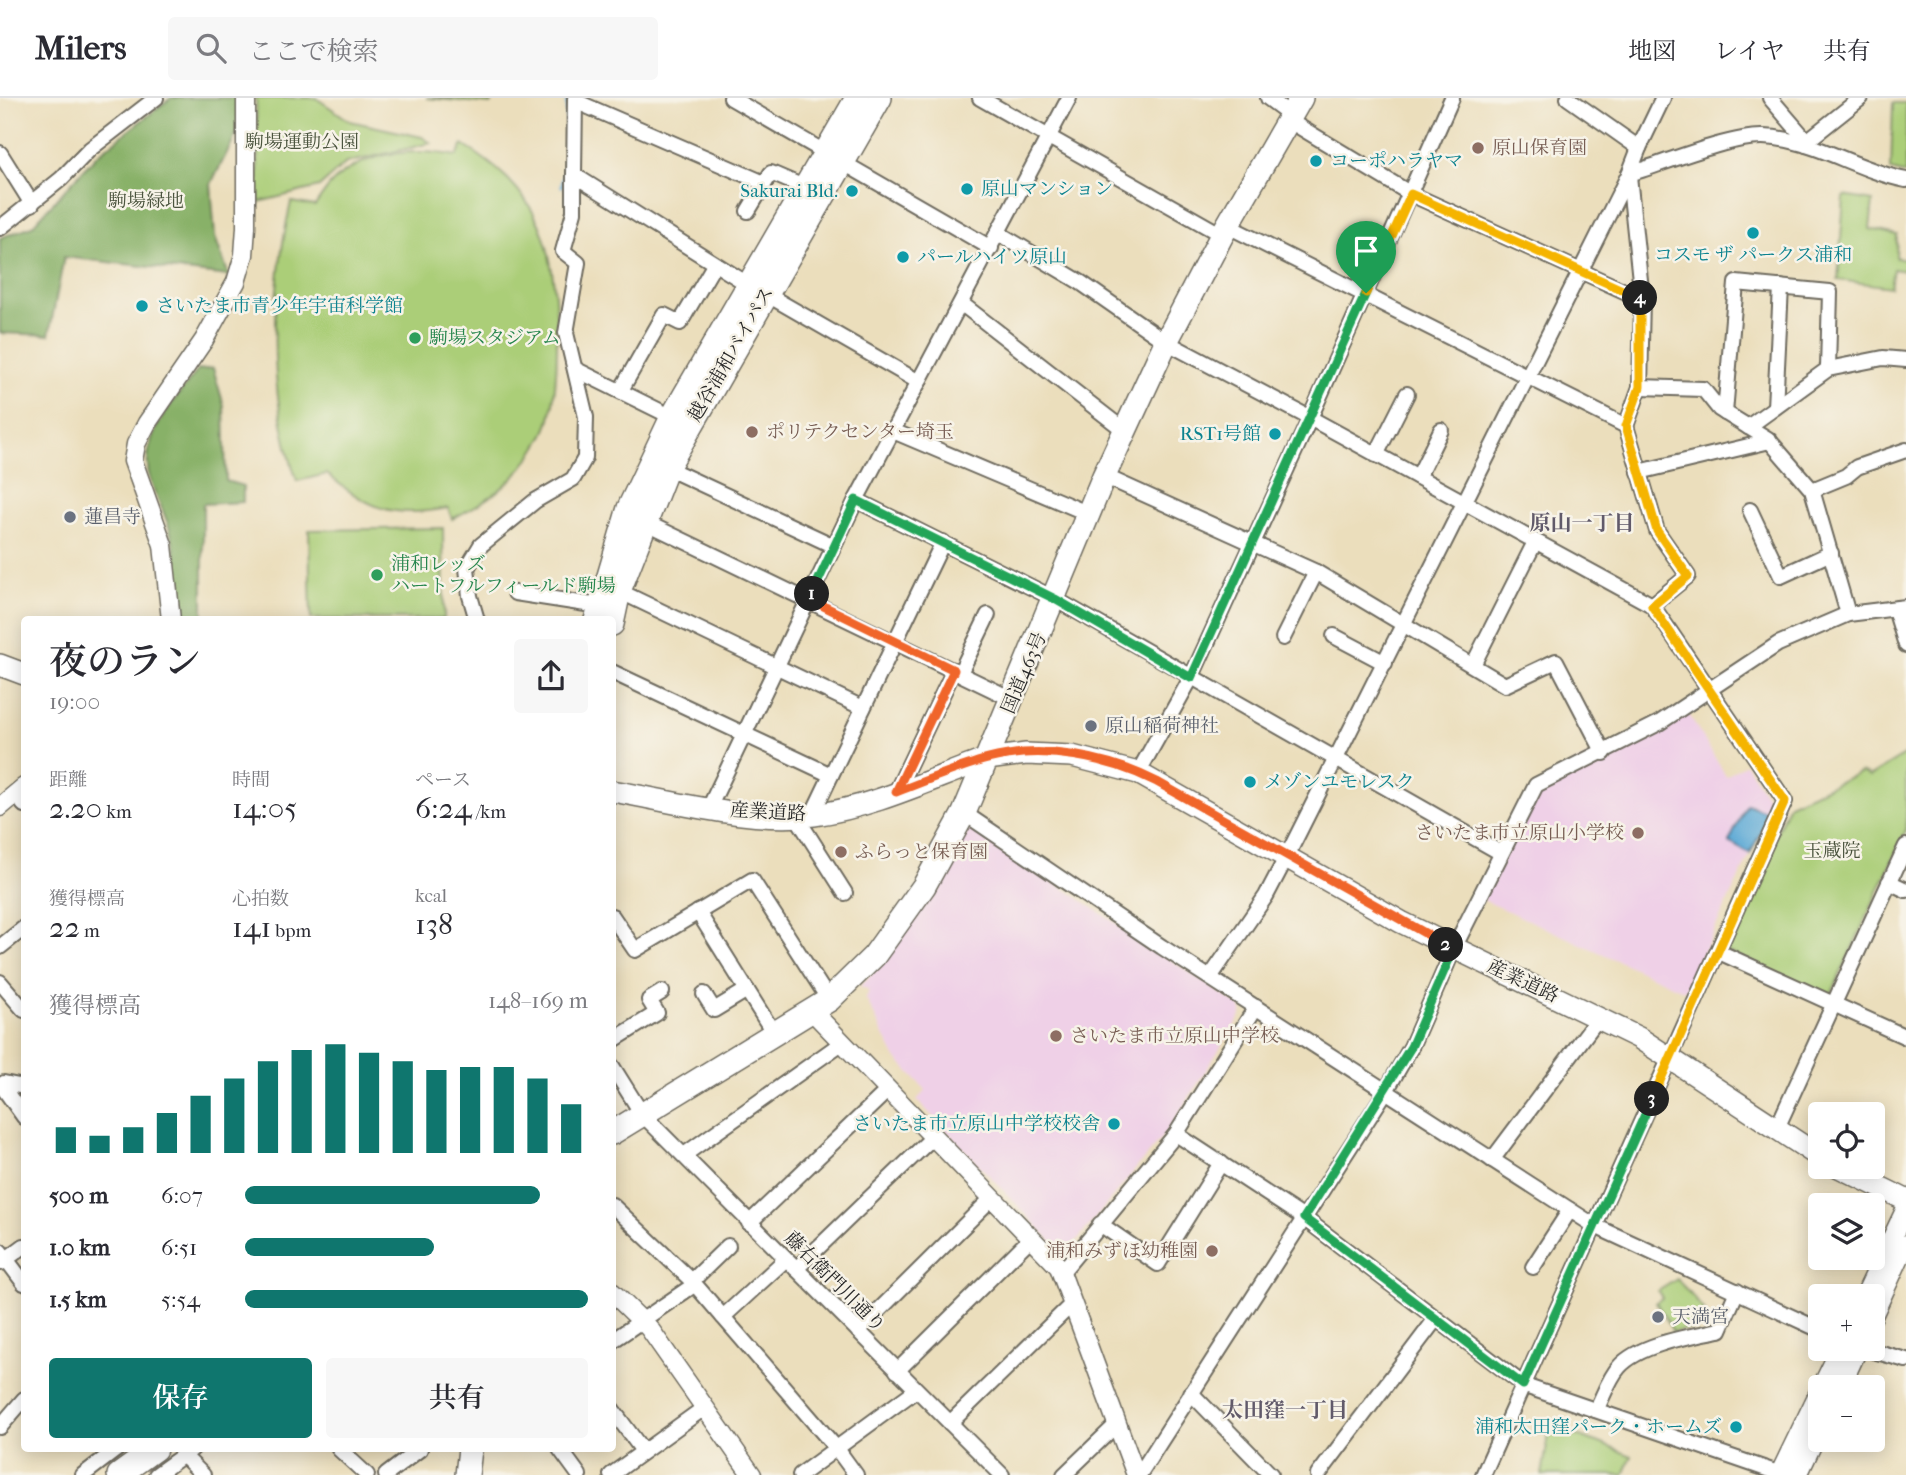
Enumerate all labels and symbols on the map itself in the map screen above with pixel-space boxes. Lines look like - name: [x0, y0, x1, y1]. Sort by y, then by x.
- park label: 駒場運動公園: [245, 131, 359, 153]
- place label: 原山保育園: [1492, 137, 1587, 159]
- marker: 原山保育園: [1470, 140, 1486, 156]
- place label: コーポハラヤマ: [1330, 150, 1463, 172]
- marker: コーポハラヤマ: [1308, 153, 1324, 169]
- place label: 原山マンション: [981, 178, 1113, 200]
- place label: Sakurai Bld.: [740, 180, 838, 202]
- marker: 原山マンション: [959, 181, 975, 197]
- marker: Sakurai Bld.: [844, 183, 860, 199]
- park label: 駒場緑地: [108, 190, 184, 212]
- pin: [1336, 221, 1396, 293]
- marker: コスモ ザ パークス浦和: [1745, 225, 1761, 241]
- place label: コスモ ザ パークス浦和: [1654, 244, 1852, 266]
- place label: パールハイツ原山: [917, 246, 1067, 268]
- marker: パールハイツ原山: [895, 249, 911, 265]
- pin: 4: [1622, 280, 1658, 316]
- street label: 越谷浦和バイパス: [684, 283, 778, 425]
- place label: さいたま市青少年宇宙科学館: [156, 295, 403, 317]
- marker: さいたま市青少年宇宙科学館: [134, 298, 150, 314]
- place label: 駒場スタジアム: [429, 327, 561, 349]
- marker: 駒場スタジアム: [407, 330, 423, 346]
- place label: ポリテクセンター埼玉: [766, 421, 954, 443]
- place label: RST1号館: [1180, 423, 1261, 445]
- marker: ポリテクセンター埼玉: [744, 424, 760, 440]
- marker: RST1号館: [1267, 426, 1283, 442]
- place label: 蓮昌寺: [84, 506, 141, 528]
- marker: 蓮昌寺: [62, 509, 78, 525]
- district label: 原山一丁目: [1530, 511, 1635, 535]
- place label: 浦和レッズ ハートフルフィールド駒場: [391, 553, 616, 597]
- marker: 浦和レッズ ハートフルフィールド駒場: [369, 567, 385, 583]
- pin: 1: [794, 576, 830, 612]
- street label: 国道463号: [997, 629, 1051, 717]
- place label: 原山稲荷神社: [1105, 715, 1219, 737]
- marker: 原山稲荷神社: [1083, 718, 1099, 734]
- place label: メゾンユモレスク: [1264, 771, 1415, 793]
- marker: メゾンユモレスク: [1242, 774, 1258, 790]
- street label: 産業道路: [729, 799, 807, 825]
- place label: さいたま市立原山小学校: [1415, 822, 1624, 844]
- marker: さいたま市立原山小学校: [1630, 825, 1646, 841]
- park label: 玉蔵院: [1803, 840, 1861, 862]
- place label: ふらっと保育園: [855, 841, 988, 863]
- marker: ふらっと保育園: [833, 844, 849, 860]
- pin: 2: [1428, 928, 1464, 962]
- street label: 産業道路: [1484, 955, 1562, 1007]
- place label: さいたま市立原山中学校: [1070, 1025, 1279, 1047]
- marker: さいたま市立原山中学校: [1048, 1028, 1064, 1044]
- pin: 3: [1634, 1082, 1670, 1116]
- place label: さいたま市立原山中学校校舎: [853, 1113, 1100, 1135]
- marker: さいたま市立原山中学校校舎: [1106, 1116, 1122, 1132]
- street label: 藤右衛門川通り: [780, 1227, 890, 1337]
- place label: 浦和みずほ幼稚園: [1046, 1240, 1198, 1262]
- marker: 浦和みずほ幼稚園: [1204, 1243, 1220, 1259]
- place label: 天満宮: [1672, 1306, 1729, 1328]
- marker: 天満宮: [1650, 1309, 1666, 1325]
- district label: 太田窪一丁目: [1222, 1398, 1348, 1422]
- place label: 浦和太田窪パーク・ホームズ: [1475, 1416, 1722, 1438]
- marker: 浦和太田窪パーク・ホームズ: [1728, 1419, 1744, 1435]

